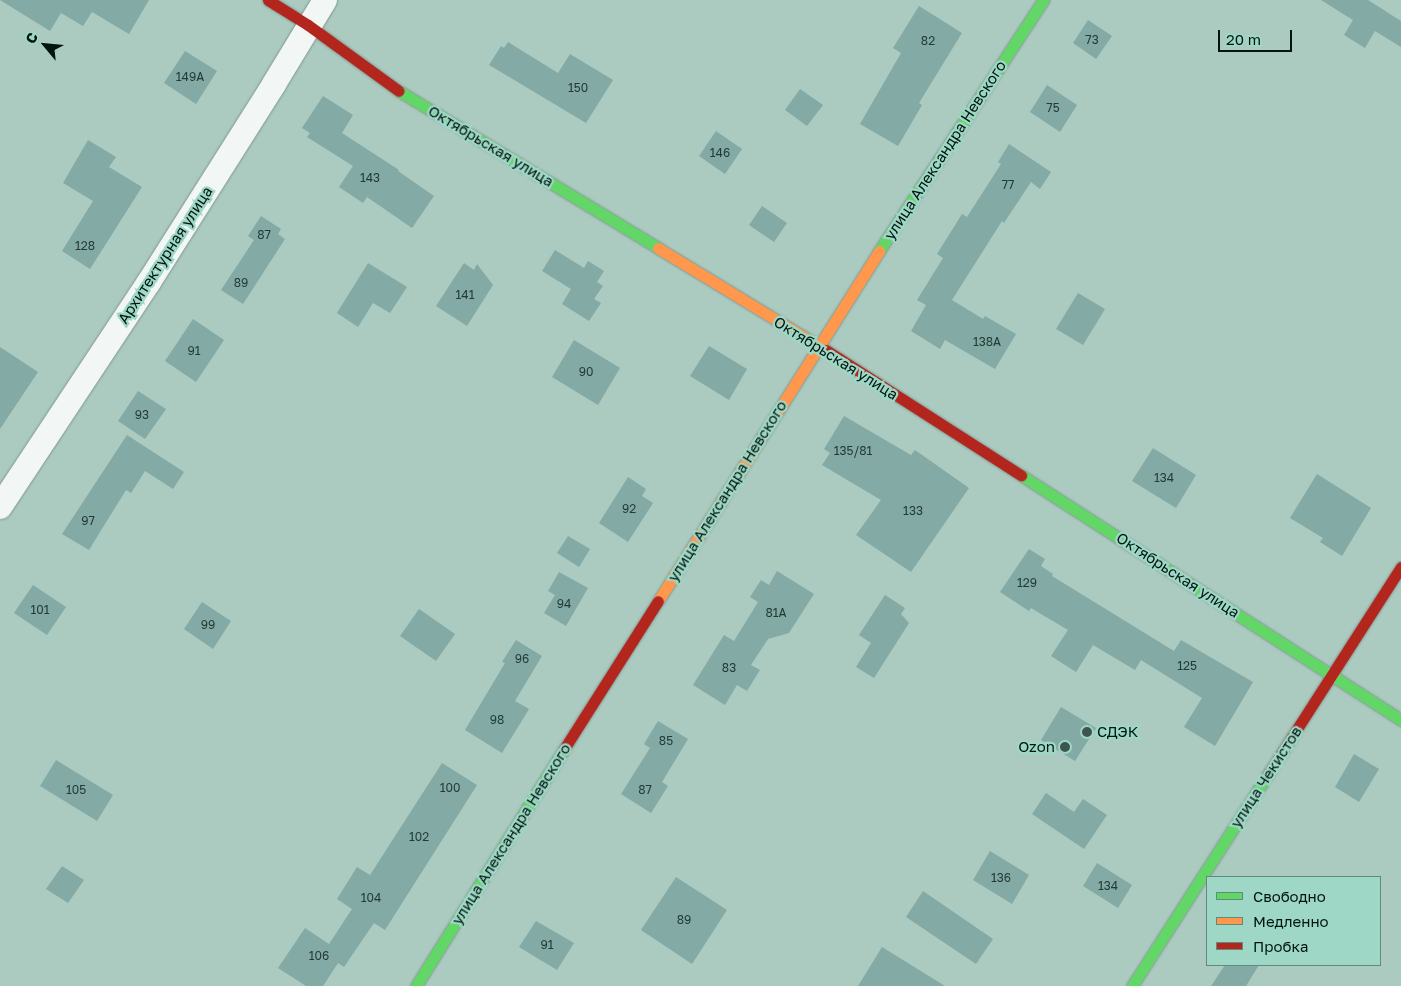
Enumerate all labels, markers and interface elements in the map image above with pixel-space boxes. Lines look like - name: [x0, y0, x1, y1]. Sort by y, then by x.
- north arrow: [20, 20, 70, 70]
- scale bar: [1221, 20, 1295, 52]
- text: С: [21, 29, 41, 46]
- text: 20 m: [1226, 30, 1261, 48]
- house number: 73: [1085, 33, 1099, 47]
- house number: 82: [921, 34, 935, 48]
- street label: улица Александра Невского: [880, 57, 1010, 243]
- house number: 149А: [176, 70, 204, 84]
- house number: 150: [568, 81, 588, 95]
- street label: Октябрьская улица: [425, 101, 557, 191]
- house number: 75: [1046, 101, 1060, 115]
- house number: 146: [710, 146, 730, 160]
- house number: 143: [360, 171, 380, 185]
- house number: 77: [1002, 178, 1014, 192]
- street label: Архитектурная улица: [114, 183, 216, 327]
- house number: 87: [257, 228, 271, 242]
- house number: 128: [75, 239, 95, 253]
- house number: 89: [234, 276, 248, 290]
- house number: 141: [456, 288, 474, 302]
- street label: Октябрьская улица: [771, 312, 901, 404]
- house number: 138А: [973, 335, 1001, 349]
- house number: 91: [187, 344, 201, 358]
- house number: 90: [579, 365, 593, 379]
- street label: улица Александра Невского: [664, 397, 790, 585]
- house number: 93: [135, 408, 149, 422]
- house number: 135/81: [834, 444, 872, 458]
- house number: 134: [1154, 471, 1174, 485]
- house number: 92: [622, 502, 636, 516]
- house number: 133: [903, 504, 923, 518]
- house number: 97: [81, 514, 95, 528]
- street label: Октябрьская улица: [1113, 529, 1243, 621]
- house number: 129: [1017, 576, 1037, 590]
- house number: 94: [557, 597, 571, 611]
- house number: 101: [30, 603, 50, 617]
- house number: 81А: [765, 606, 787, 620]
- house number: 99: [201, 618, 215, 632]
- house number: 96: [515, 652, 529, 666]
- house number: 125: [1177, 659, 1197, 673]
- house number: 83: [722, 661, 736, 675]
- house number: 98: [490, 713, 504, 727]
- place label: СДЭК: [1097, 723, 1138, 741]
- street label: улица Чекистов: [1227, 723, 1305, 831]
- marker: СДЭК: [1081, 726, 1093, 738]
- house number: 85: [659, 734, 673, 748]
- place label: Ozon: [1018, 738, 1055, 756]
- street label: улица Александра Невского: [448, 740, 574, 928]
- marker: Ozon: [1059, 741, 1071, 753]
- house number: 100: [440, 781, 460, 795]
- house number: 105: [66, 783, 86, 797]
- house number: 87: [638, 783, 652, 797]
- house number: 102: [409, 830, 429, 844]
- house number: 136: [991, 871, 1011, 885]
- legend: [1206, 876, 1381, 966]
- house number: 134: [1098, 879, 1118, 893]
- text: Свободно: [1253, 887, 1326, 905]
- house number: 104: [361, 891, 381, 905]
- text: Медленно: [1253, 912, 1329, 930]
- house number: 89: [677, 913, 691, 927]
- text: Пробка: [1253, 937, 1308, 955]
- house number: 91: [540, 938, 554, 952]
- house number: 106: [309, 949, 329, 963]

